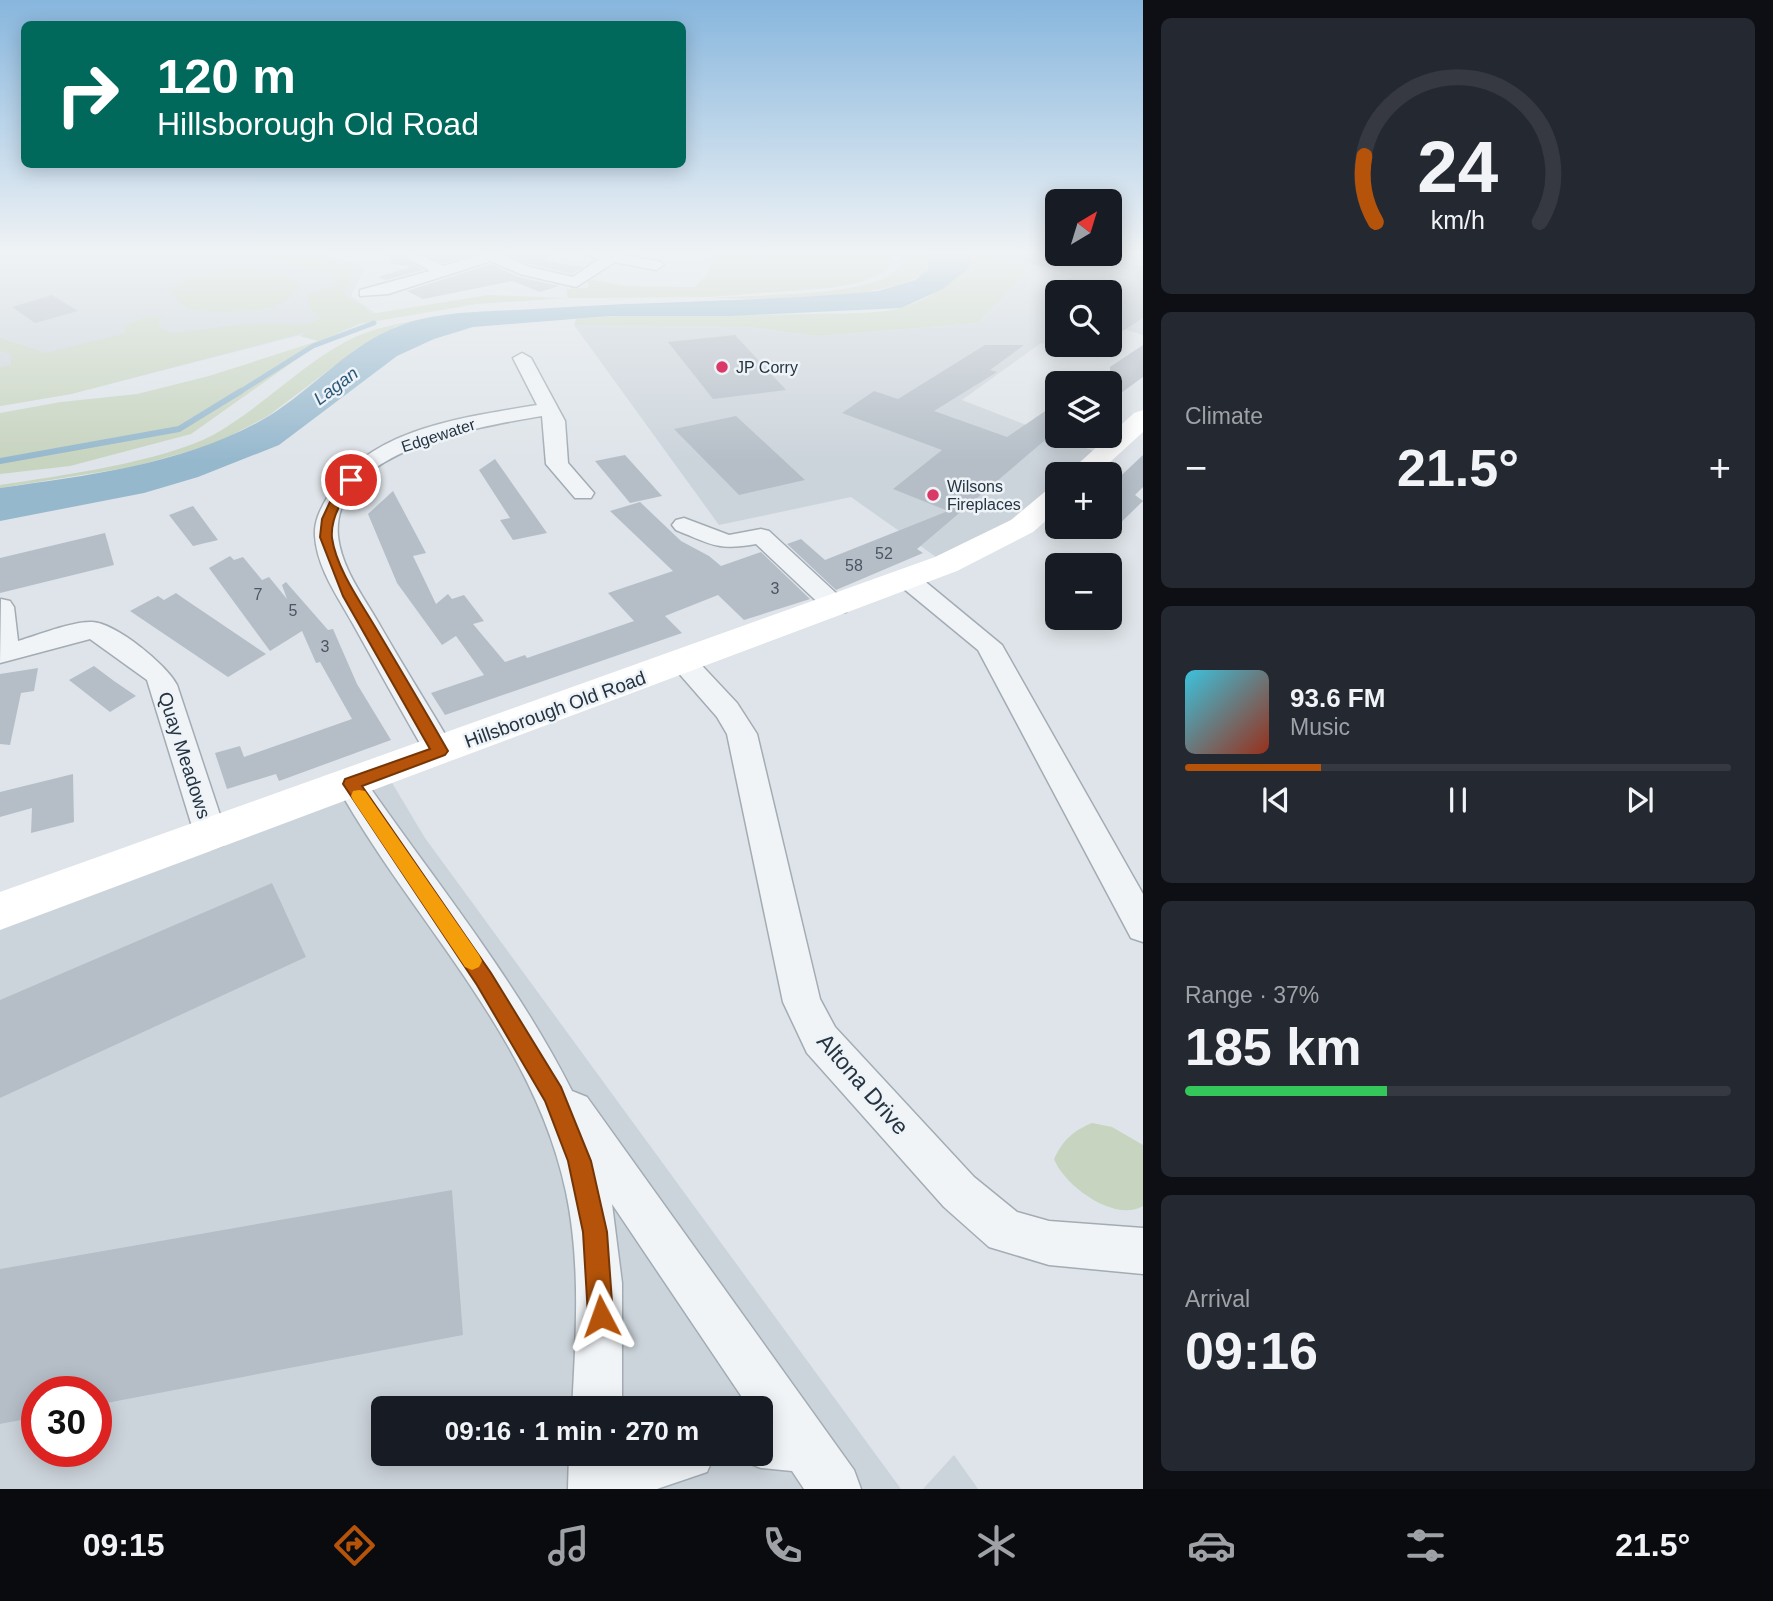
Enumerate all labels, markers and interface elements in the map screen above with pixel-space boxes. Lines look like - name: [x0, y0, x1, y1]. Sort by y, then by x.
- icon: right: [42, 49, 133, 140]
- text: 120 m: [157, 49, 296, 103]
- text: Hillsborough Old Road: [157, 106, 479, 142]
- text: 24: [1418, 126, 1499, 207]
- north arrow: [1045, 189, 1122, 266]
- map controls: [1045, 189, 1122, 630]
- text: km/h: [1431, 206, 1485, 234]
- button: search: [1045, 280, 1122, 357]
- marker: JP Corry: [714, 359, 730, 375]
- place label: JP Corry: [736, 359, 798, 376]
- water label: Lagan: [310, 363, 362, 409]
- button: layers: [1045, 371, 1122, 448]
- text: Climate: [1185, 403, 1263, 429]
- street label: Edgewater: [399, 415, 478, 455]
- text: 21.5°: [1397, 439, 1519, 497]
- text: −: [1185, 447, 1207, 489]
- text: +: [1709, 447, 1731, 489]
- pin: [321, 450, 381, 510]
- icon: arrive: [332, 461, 370, 499]
- button: +: [1045, 462, 1122, 539]
- place label: Wilsons Fireplaces: [947, 478, 1021, 513]
- marker: Wilsons Fireplaces: [925, 487, 941, 503]
- house number: 52: [875, 545, 893, 562]
- button: −: [1045, 553, 1122, 630]
- house number: 58: [845, 557, 863, 574]
- house number: 3: [771, 580, 780, 597]
- house number: 7: [254, 586, 263, 603]
- house number: 5: [289, 602, 298, 619]
- house number: 3: [321, 638, 330, 655]
- street label: Hillsborough Old Road: [462, 667, 649, 752]
- text: 93.6 FM: [1290, 683, 1385, 713]
- street label: Quay Meadows: [154, 689, 215, 821]
- text: Music: [1290, 714, 1350, 740]
- icon: previous: [1257, 781, 1295, 819]
- icon: pause: [1439, 781, 1477, 819]
- icon: next: [1621, 781, 1659, 819]
- text: Range · 37%: [1185, 982, 1319, 1008]
- text: 185 km: [1185, 1018, 1361, 1076]
- street label: Altona Drive: [812, 1028, 914, 1140]
- position arrow: [564, 1279, 638, 1353]
- text: Arrival: [1185, 1286, 1250, 1312]
- text: 09:16: [1185, 1322, 1318, 1380]
- speed limit sign: 30: [21, 1376, 112, 1467]
- text: 09:16 · 1 min · 270 m: [445, 1416, 699, 1446]
- icon: directions: [330, 1521, 379, 1570]
- icon: music: [544, 1521, 593, 1570]
- icon: phone: [758, 1521, 807, 1570]
- icon: climate: [972, 1521, 1021, 1570]
- icon: car: [1187, 1521, 1236, 1570]
- icon: filters: [1401, 1521, 1450, 1570]
- text: 09:15: [83, 1527, 164, 1563]
- text: 21.5°: [1615, 1527, 1690, 1563]

